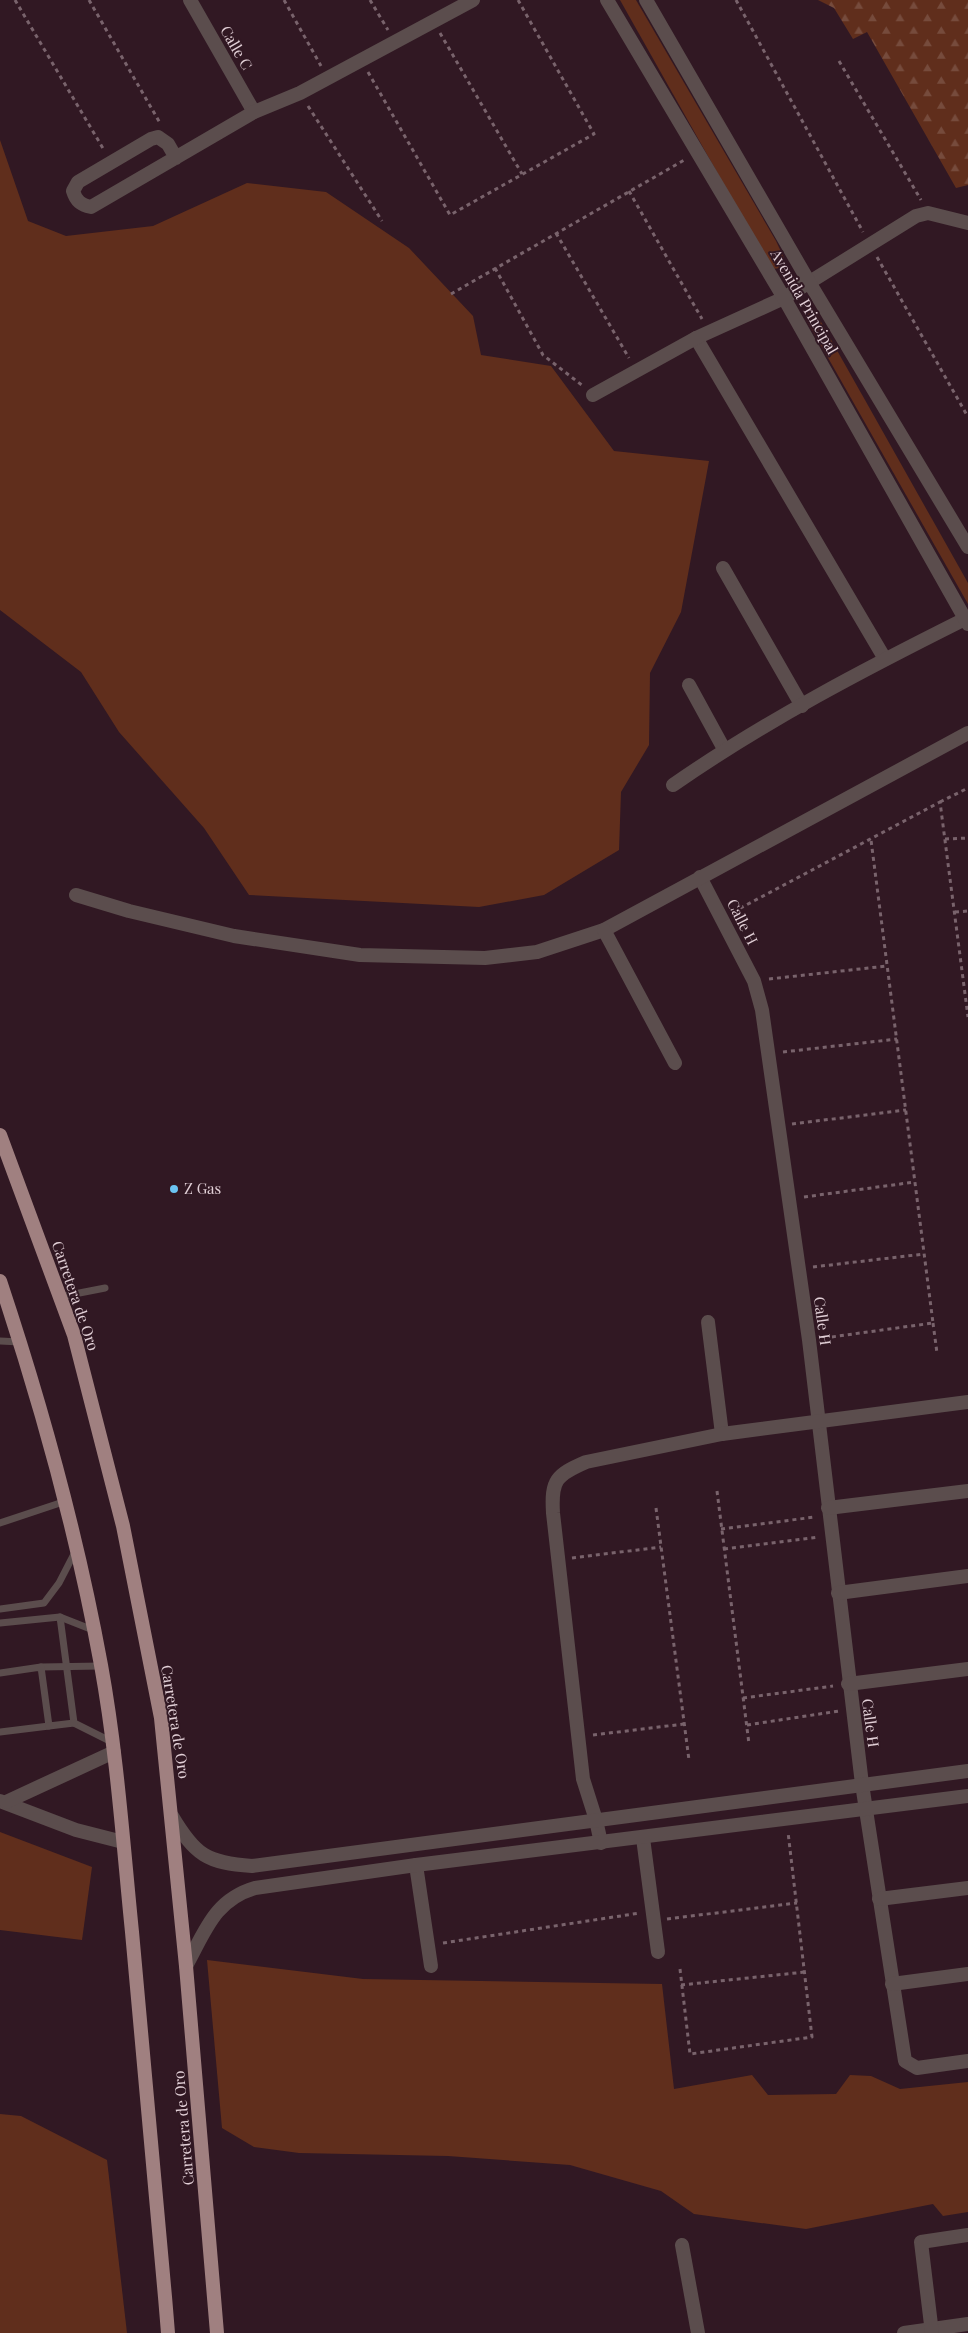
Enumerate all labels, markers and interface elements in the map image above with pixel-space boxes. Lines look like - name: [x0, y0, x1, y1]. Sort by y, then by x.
- street label: Calle C: [216, 22, 257, 73]
- street label: Avenida Principal: [766, 244, 843, 358]
- street label: Calle H: [723, 895, 763, 948]
- place label: Z Gas: [184, 1178, 221, 1198]
- marker: Z Gas: [168, 1183, 180, 1195]
- street label: Carretera de Oro: [48, 1238, 104, 1353]
- street label: Calle H: [810, 1295, 836, 1346]
- street label: Carretera de Oro: [157, 1664, 195, 1780]
- street label: Calle H: [858, 1697, 884, 1748]
- street label: Carretera de Oro: [168, 2070, 198, 2186]

